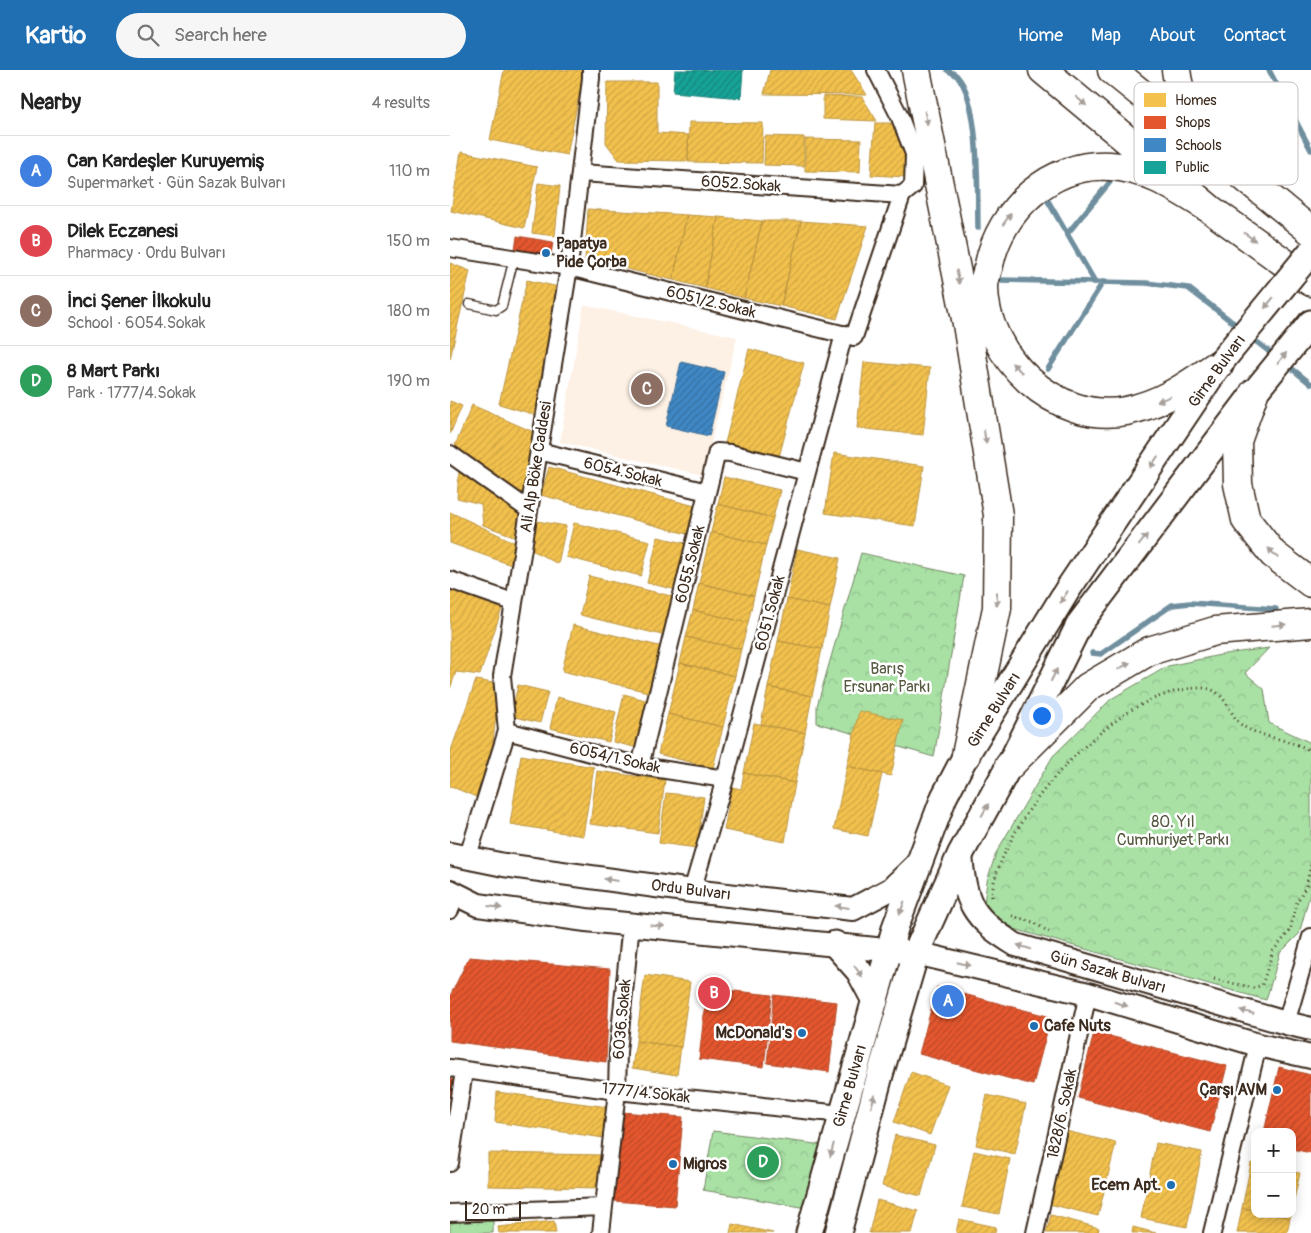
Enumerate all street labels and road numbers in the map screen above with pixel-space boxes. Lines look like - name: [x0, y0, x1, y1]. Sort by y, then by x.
- street label: 6052.Sokak: [700, 171, 782, 197]
- street label: 6051/2.Sokak: [664, 281, 758, 323]
- street label: Girne Bulvarı: [1184, 331, 1250, 411]
- street label: Ali Alp Böke Caddesi: [516, 400, 556, 534]
- street label: 6054.Sokak: [582, 453, 665, 492]
- street label: 6055.Sokak: [671, 523, 709, 605]
- street label: 6051.Sokak: [750, 573, 790, 653]
- street label: Girne Bulvarı: [963, 669, 1025, 751]
- street label: 6054/1.Sokak: [568, 738, 663, 778]
- street label: Ordu Bulvarı: [650, 875, 732, 905]
- street label: Gün Sazak Bulvarı: [1048, 946, 1168, 998]
- street label: 6036.Sokak: [609, 978, 636, 1060]
- street label: Girne Bulvarı: [829, 1042, 871, 1130]
- street label: 1828/6. Sokak: [1043, 1067, 1081, 1161]
- street label: 1777/4.Sokak: [601, 1078, 692, 1108]

